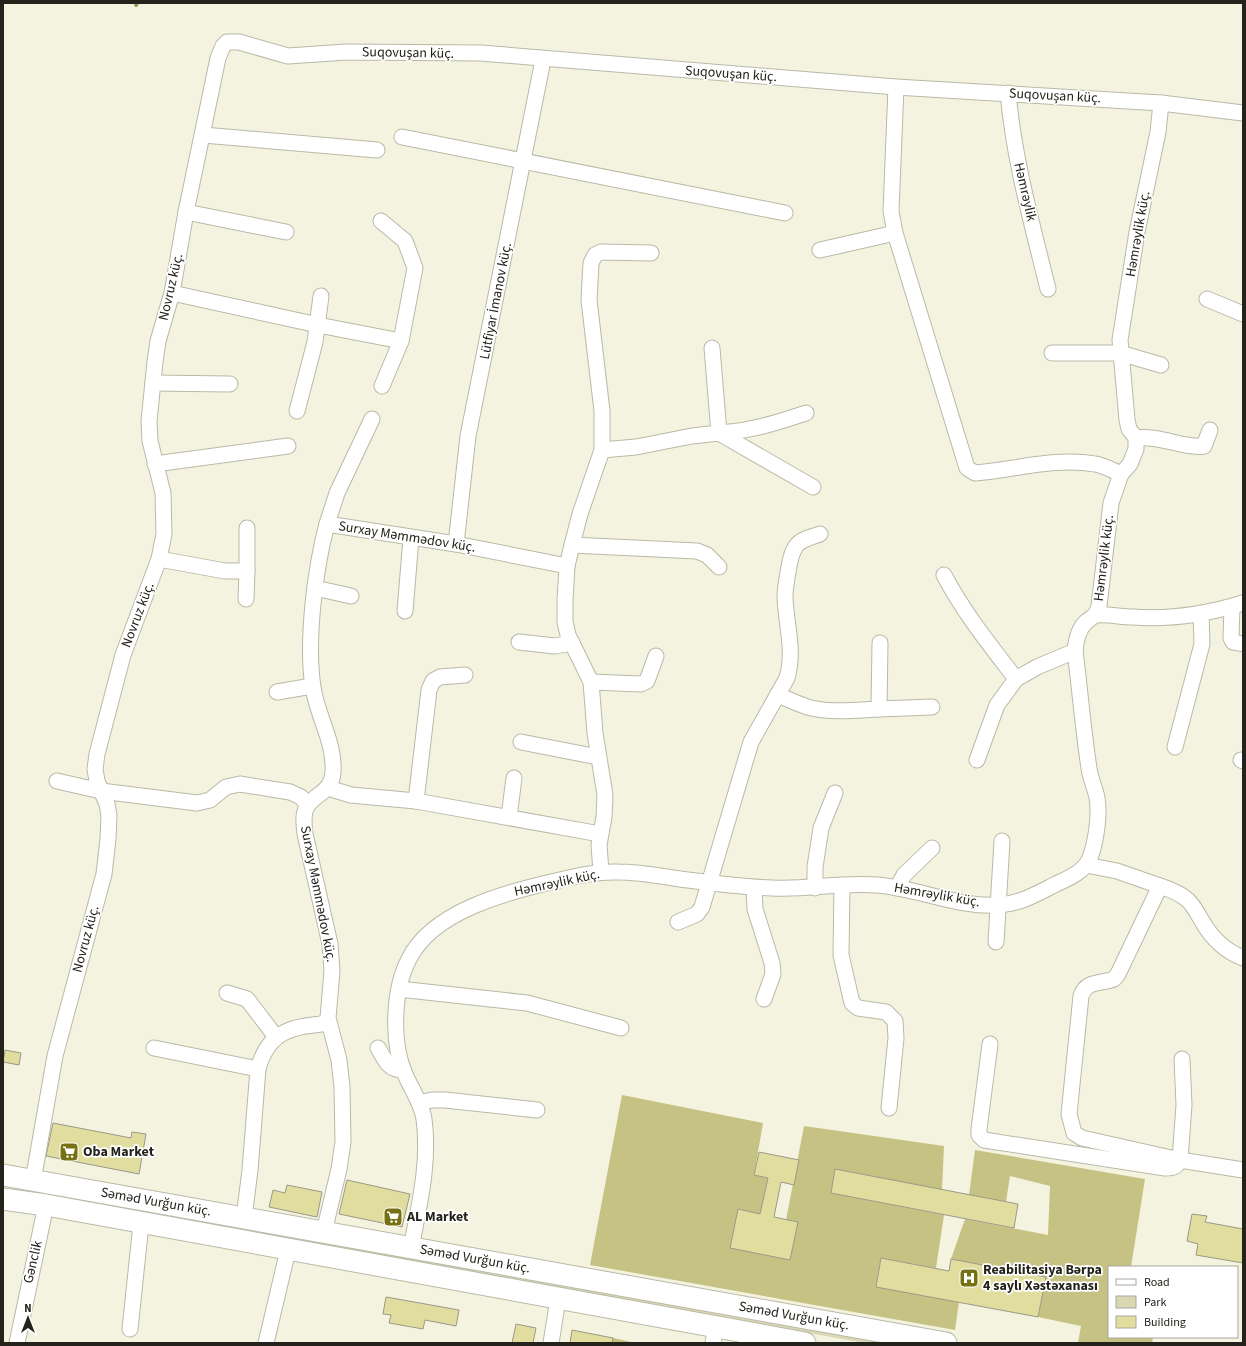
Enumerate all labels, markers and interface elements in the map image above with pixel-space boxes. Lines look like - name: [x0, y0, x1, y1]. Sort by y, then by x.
- street label: Suqovuşan küç.: [362, 42, 454, 64]
- street label: Suqovuşan küç.: [684, 61, 778, 87]
- street label: Suqovuşan küç.: [1008, 84, 1102, 108]
- street label: Həmrəylik: [1009, 161, 1041, 223]
- street label: Həmrəylik küç.: [1121, 189, 1155, 279]
- street label: Lütfiyar İmanov küç.: [475, 241, 517, 361]
- street label: Novruz küç.: [154, 251, 188, 323]
- street label: Həmrəylik küç.: [1089, 514, 1119, 602]
- street label: Surxay Məmmədov küç.: [337, 516, 477, 558]
- street label: Novruz küç.: [116, 579, 160, 651]
- street label: Surxay Məmmədov küç.: [295, 824, 341, 964]
- street label: Həmrəylik küç.: [512, 864, 602, 902]
- street label: Həmrəylik küç.: [892, 878, 982, 912]
- street label: Novruz küç.: [67, 903, 105, 975]
- supermarket icon: Oba Market: [58, 1141, 80, 1163]
- place label: Oba Market: [83, 1142, 155, 1162]
- street label: Səməd Vurğun küç.: [99, 1182, 213, 1222]
- supermarket icon: AL Market: [382, 1206, 404, 1228]
- place label: AL Market: [406, 1207, 469, 1227]
- street label: Gənclik: [18, 1238, 48, 1285]
- street label: Səməd Vurğun küç.: [418, 1239, 532, 1279]
- place label: Reabilitasiya Bәrpa 4 saylı Xəstəxanası: [983, 1260, 1102, 1296]
- legend: [1108, 1266, 1238, 1338]
- hospital icon: Reabilitasiya Bәrpa 4 saylı Xəstəxanası: [958, 1267, 980, 1289]
- text: Road: [1144, 1274, 1170, 1291]
- text: Park: [1144, 1294, 1166, 1311]
- street label: Səməd Vurğun küç.: [737, 1296, 851, 1336]
- north arrow: [8, 1298, 48, 1338]
- text: N: [24, 1301, 32, 1316]
- text: Building: [1144, 1314, 1186, 1331]

